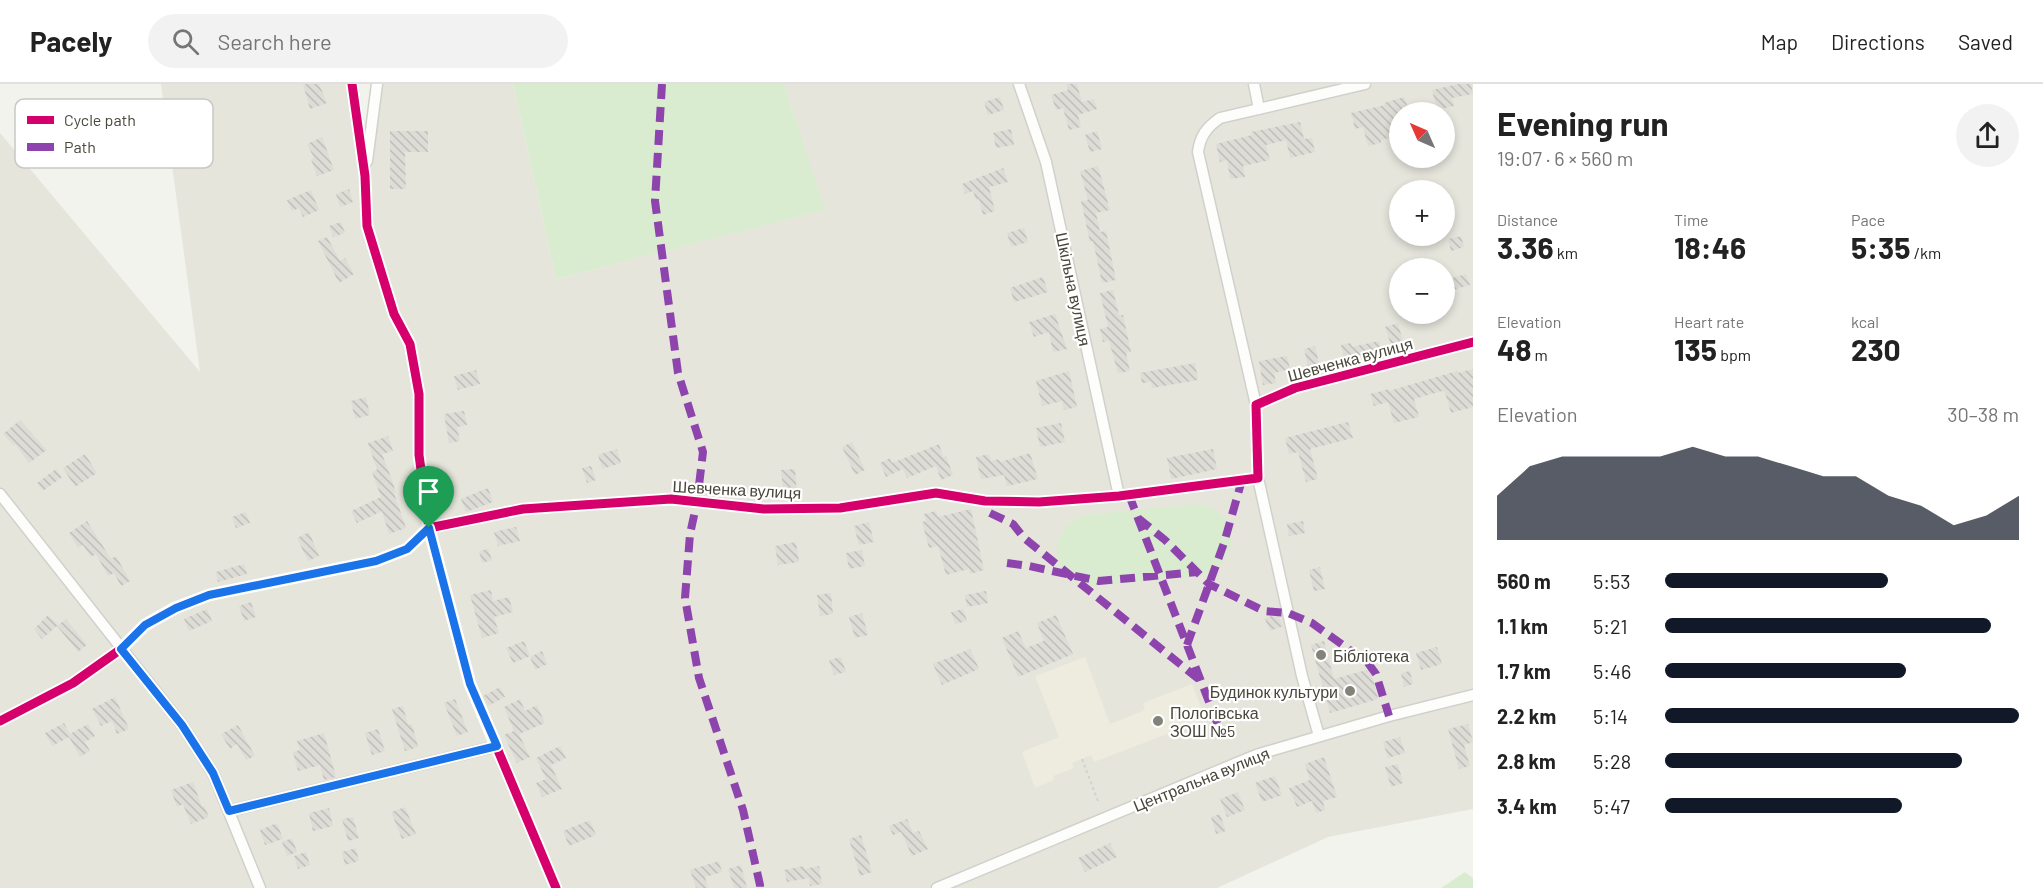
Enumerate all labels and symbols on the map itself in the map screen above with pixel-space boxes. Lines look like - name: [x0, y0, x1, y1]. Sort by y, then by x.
- legend: [15, 99, 213, 168]
- north arrow: [1389, 102, 1455, 168]
- text: Cycle path: [64, 110, 136, 129]
- text: Path: [64, 137, 96, 156]
- street label: Шкільна вулиця: [1053, 230, 1095, 348]
- street label: Шевченка вулиця: [1285, 333, 1415, 385]
- pin: [403, 466, 454, 528]
- street label: Шевченка вулиця: [672, 476, 802, 502]
- place label: Бібліотека: [1333, 646, 1409, 665]
- marker: Бібліотека: [1314, 648, 1328, 662]
- place label: Будинок культури: [1210, 682, 1338, 701]
- marker: Будинок культури: [1343, 684, 1357, 698]
- place label: Пологівська ЗОШ №5: [1170, 703, 1259, 740]
- marker: Пологівська ЗОШ №5: [1151, 714, 1165, 728]
- street label: Центральна вулиця: [1130, 743, 1272, 815]

